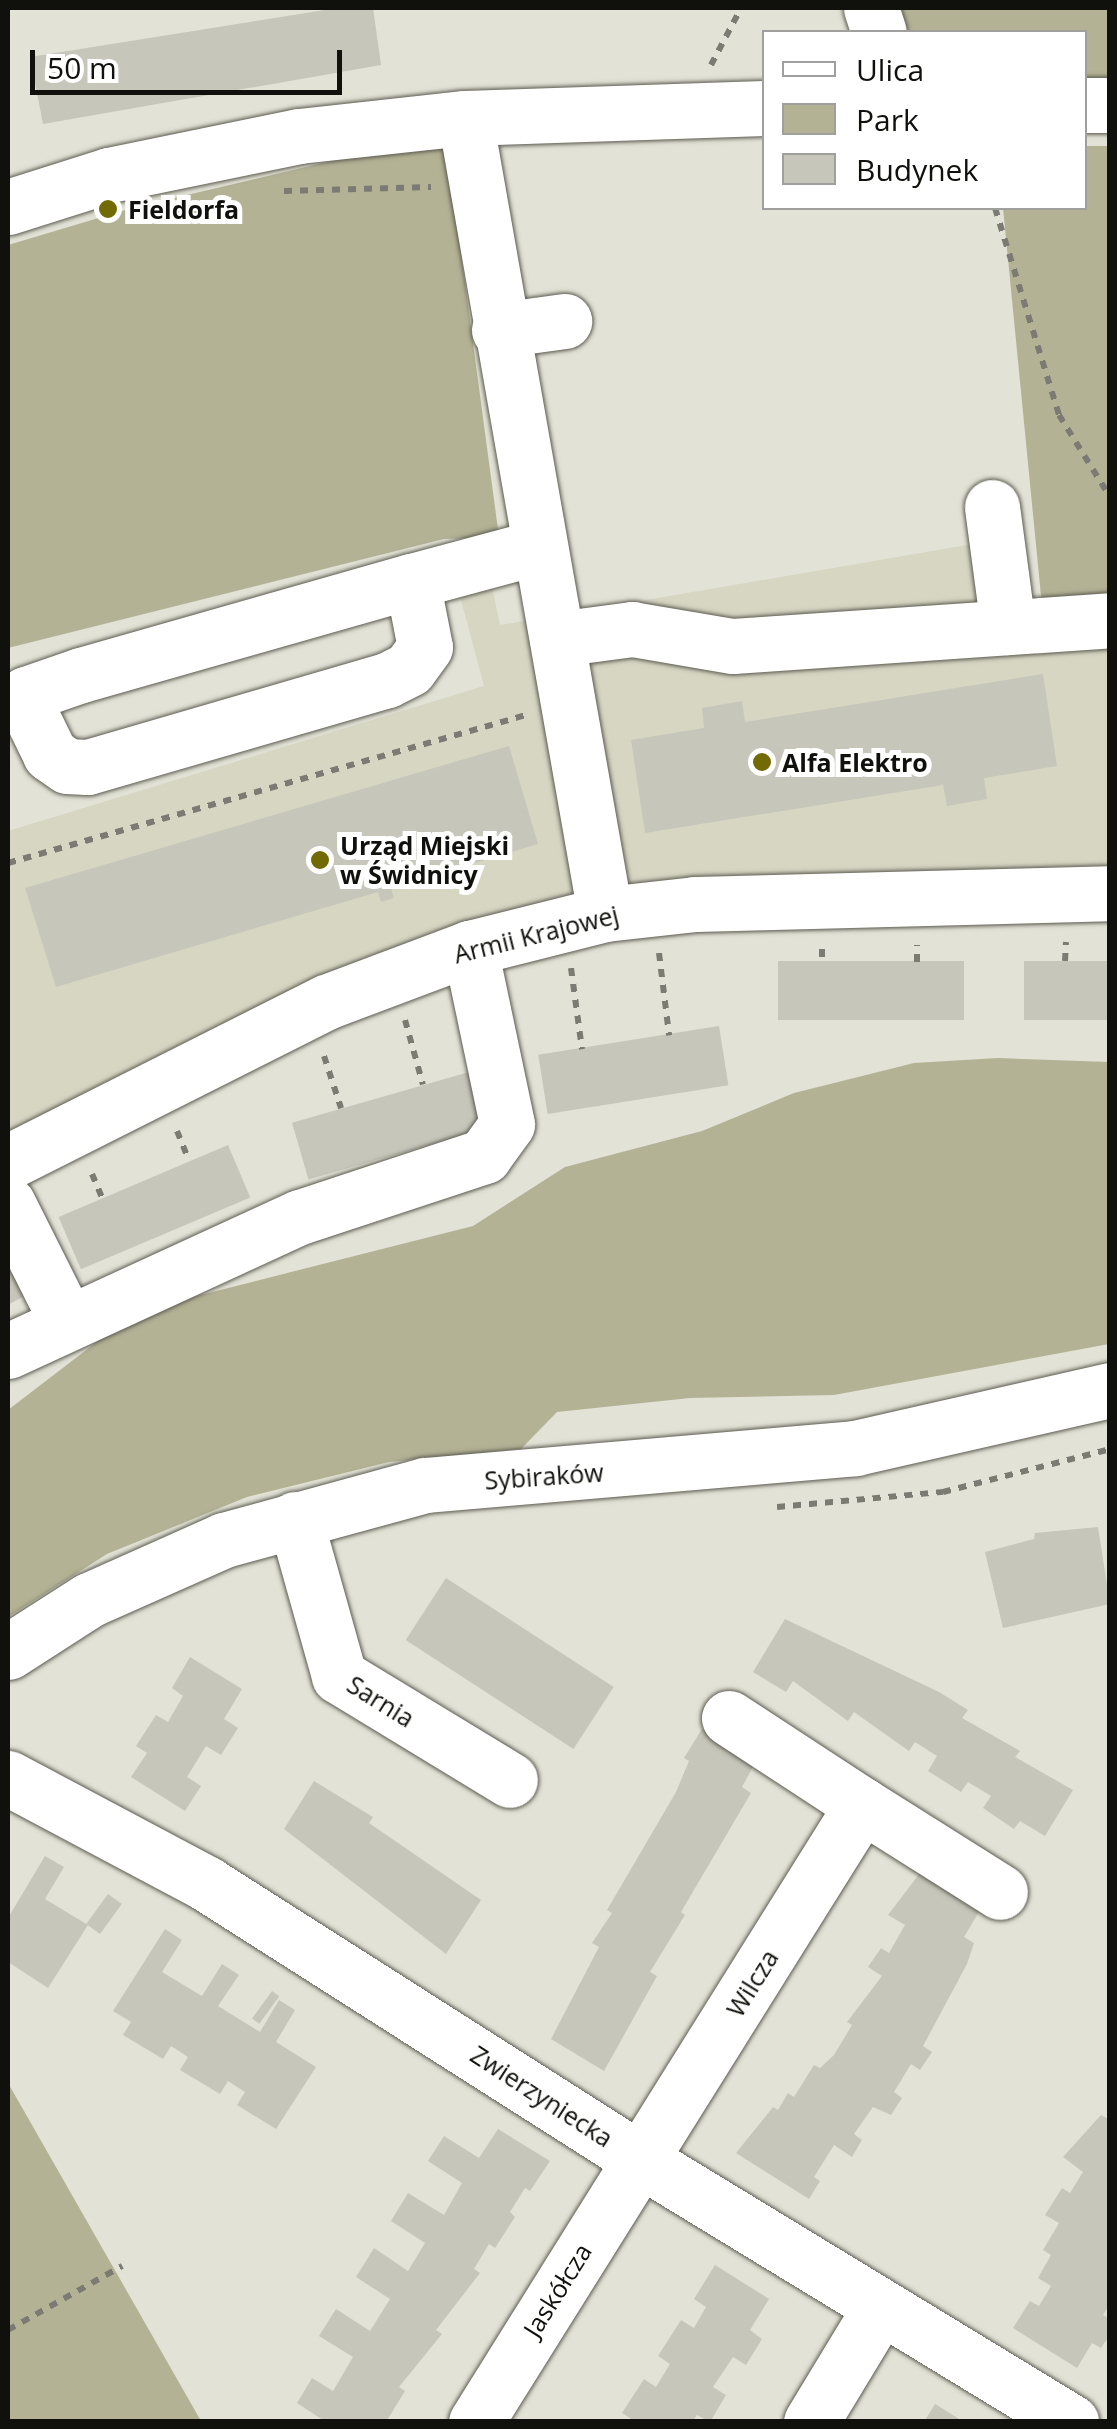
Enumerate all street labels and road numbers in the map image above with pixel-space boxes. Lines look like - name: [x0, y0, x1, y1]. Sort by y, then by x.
- street label: Armii Krajowej: [450, 899, 622, 969]
- street label: Sybiraków: [483, 1457, 605, 1495]
- street label: Sarnia: [342, 1669, 420, 1733]
- street label: Wilcza: [720, 1944, 784, 2022]
- street label: Zwierzyniecka: [465, 2039, 619, 2153]
- street label: Jaskółcza: [517, 2238, 597, 2342]

